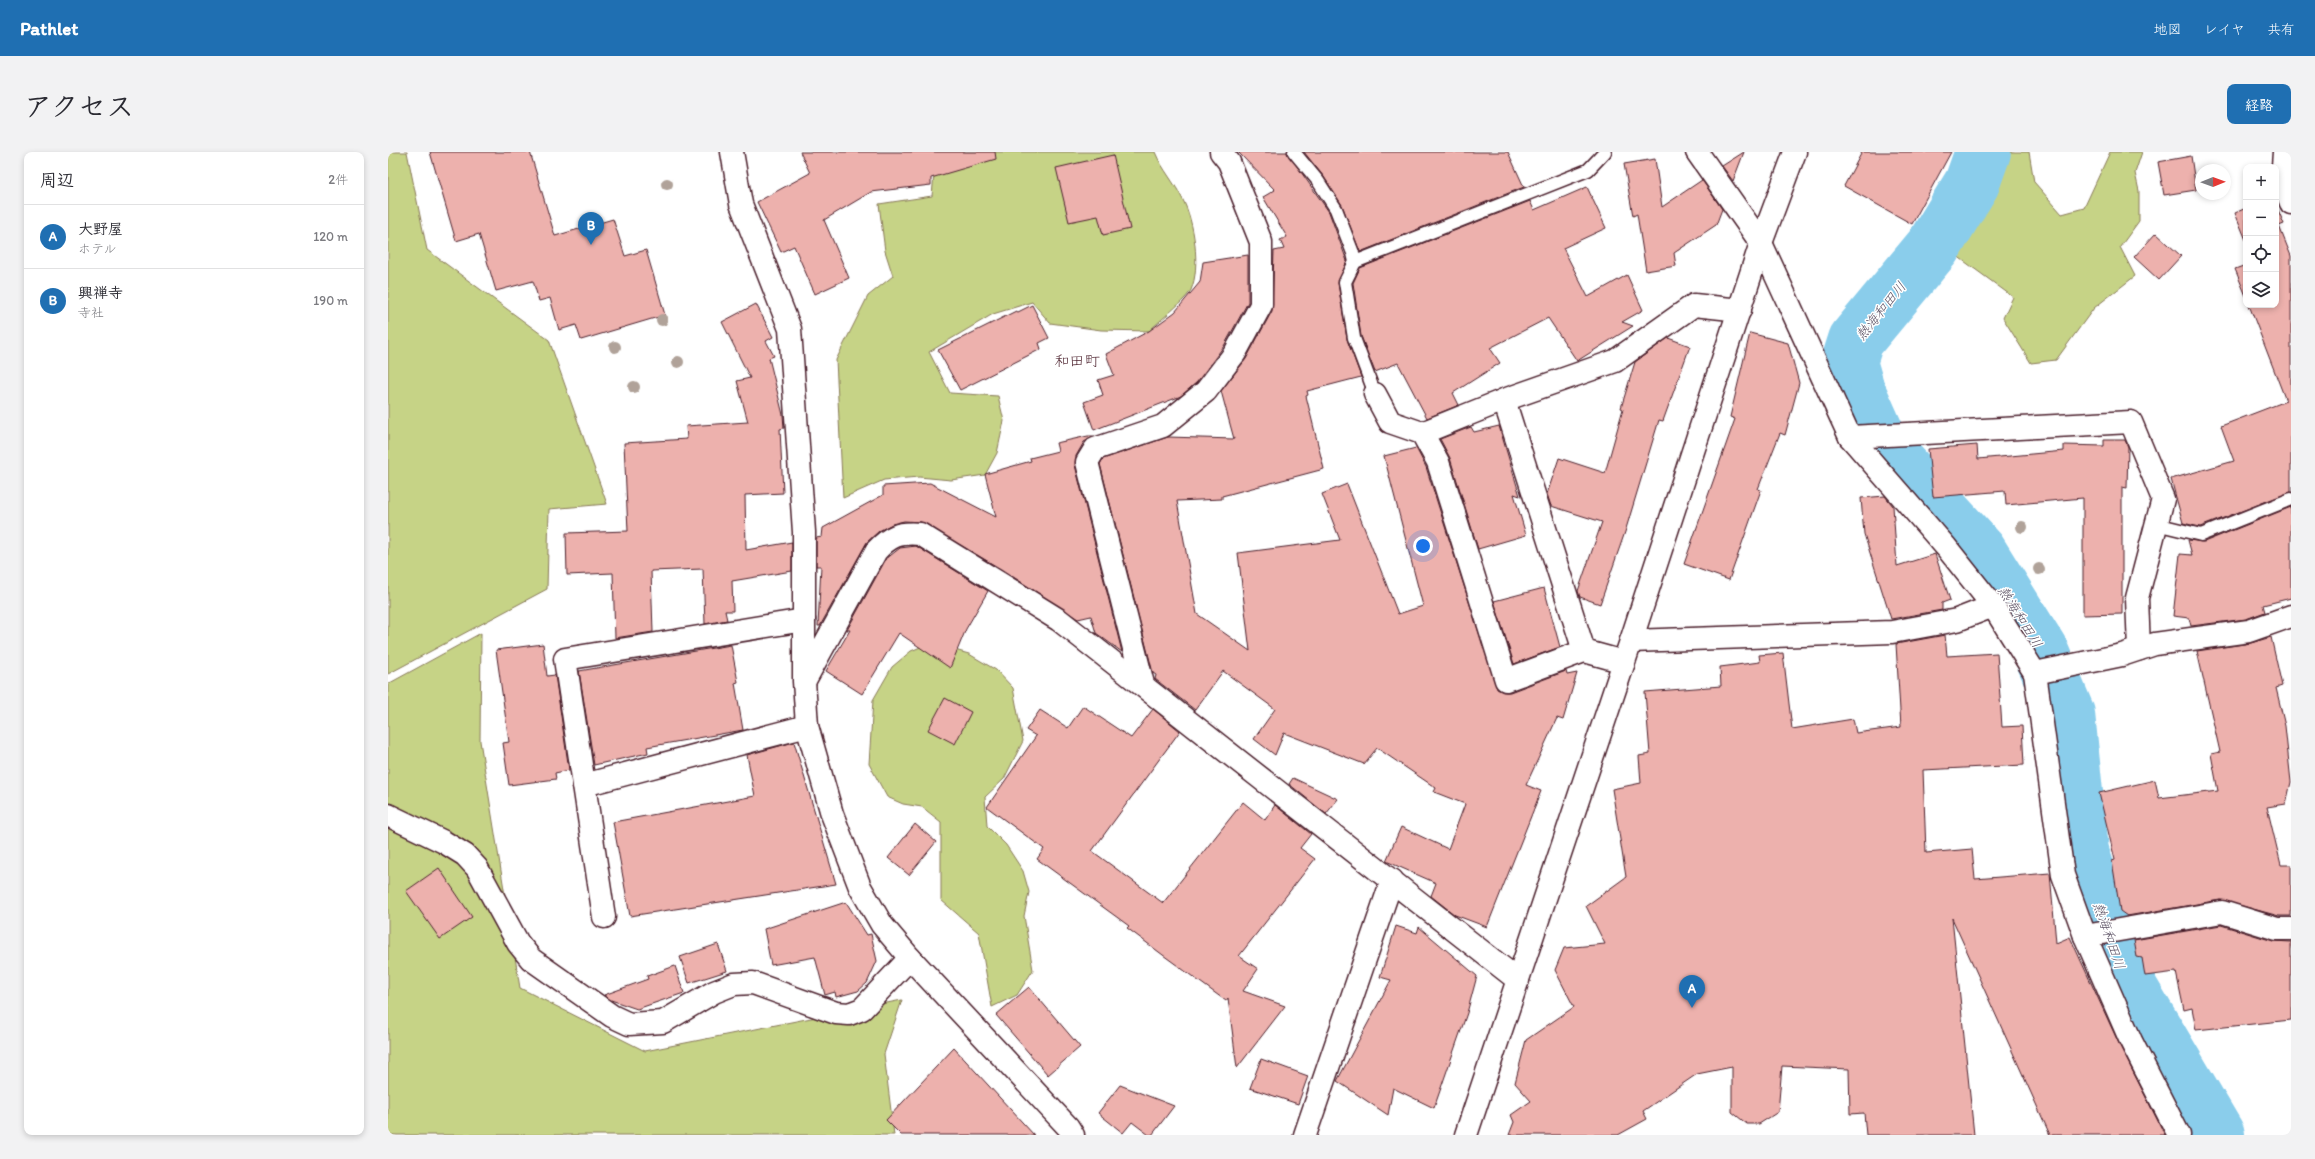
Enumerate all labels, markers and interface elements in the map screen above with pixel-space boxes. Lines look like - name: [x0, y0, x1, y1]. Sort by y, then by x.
- text: Pathlet: [20, 17, 78, 40]
- text: 地図: [2154, 21, 2182, 38]
- text: レイヤ: [2204, 21, 2245, 38]
- text: 共有: [2267, 21, 2295, 38]
- button: 経路: [2227, 84, 2291, 124]
- text: アクセス: [24, 89, 134, 123]
- north arrow: [2195, 164, 2231, 200]
- map controls: [2243, 164, 2279, 308]
- button: +: [2243, 164, 2279, 200]
- text: 周辺: [40, 170, 74, 190]
- text: 2件: [328, 172, 348, 187]
- button: −: [2243, 200, 2279, 236]
- pin: B: [578, 212, 604, 245]
- text: 大野屋: [78, 220, 123, 238]
- text: A: [49, 229, 57, 244]
- text: 120 m: [313, 229, 348, 244]
- button: locate: [2243, 236, 2279, 272]
- text: ホテル: [78, 241, 116, 256]
- button: layers: [2243, 272, 2279, 308]
- water label: 熱海和田川: [1852, 278, 1910, 344]
- text: 興禅寺: [78, 284, 123, 302]
- text: B: [49, 293, 57, 308]
- text: 190 m: [313, 293, 348, 308]
- text: 寺社: [78, 305, 104, 320]
- district label: 和田町: [1054, 352, 1100, 370]
- your location: [1413, 536, 1433, 556]
- water label: 熱海和田川: [1994, 583, 2046, 651]
- water label: 熱海和田川: [2090, 900, 2128, 972]
- pin: A: [1679, 975, 1705, 1008]

